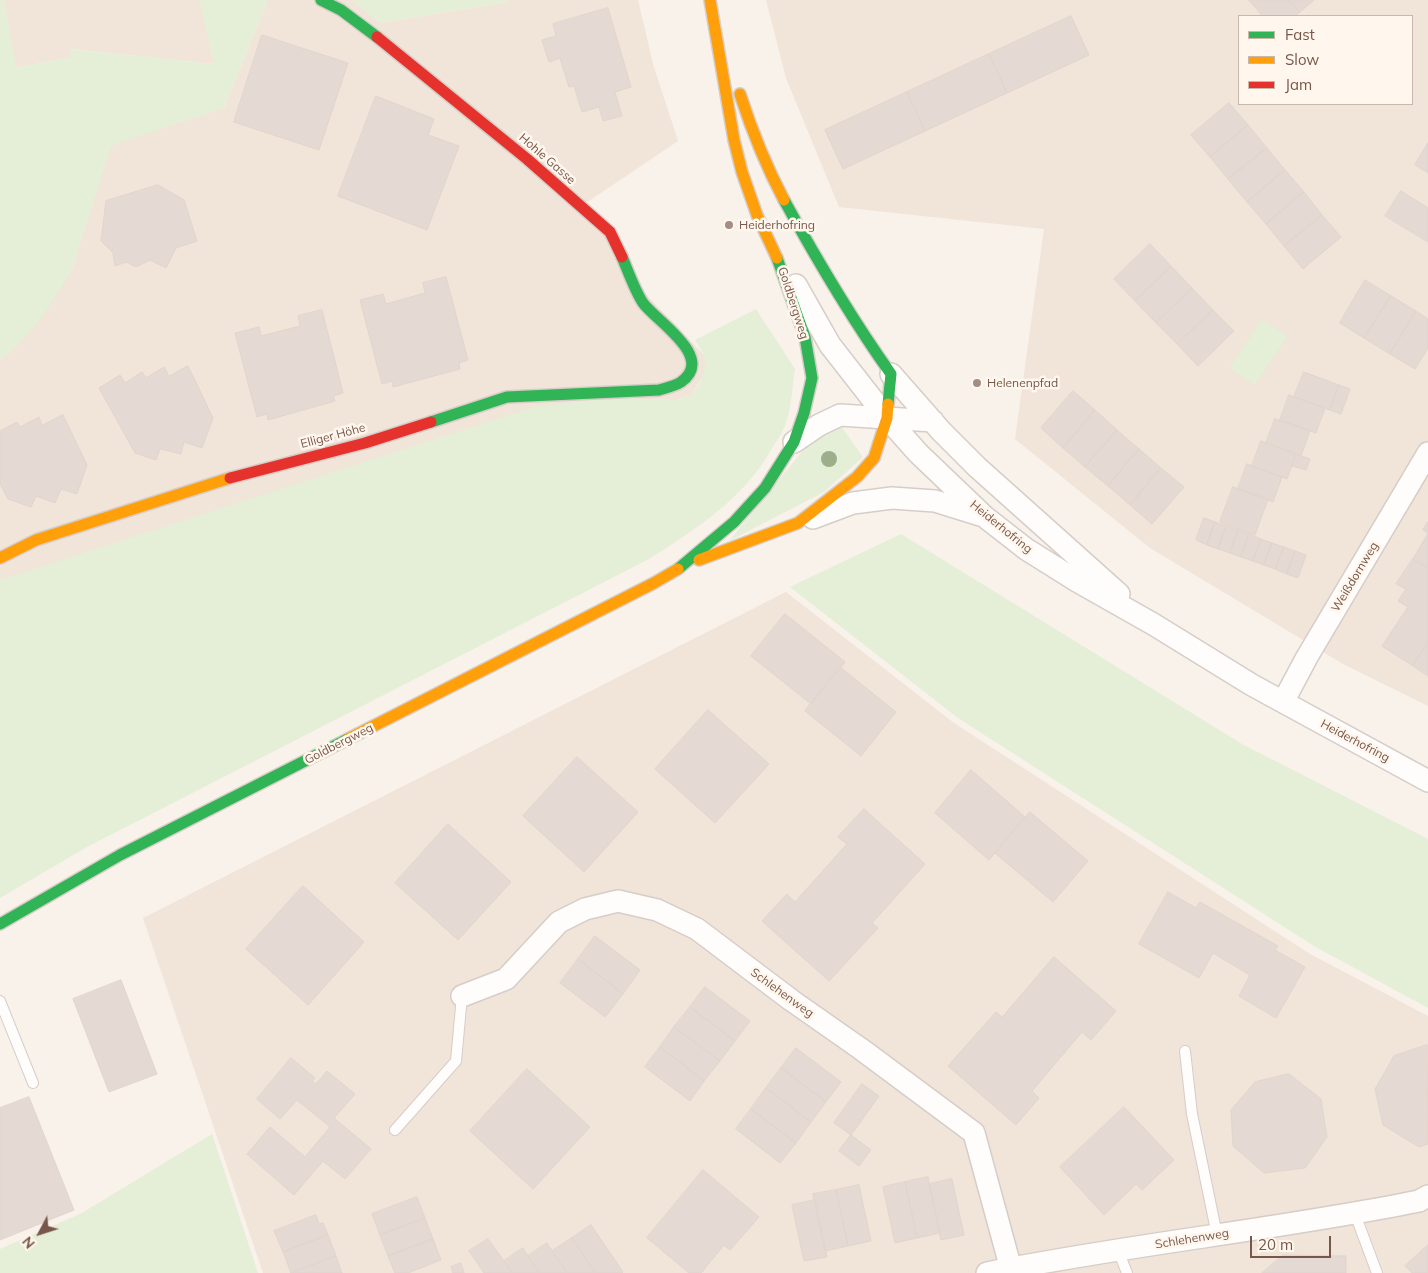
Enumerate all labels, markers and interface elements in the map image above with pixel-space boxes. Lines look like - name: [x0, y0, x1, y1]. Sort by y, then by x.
- legend: [1238, 15, 1413, 105]
- text: Fast: [1285, 25, 1315, 44]
- text: Slow: [1285, 50, 1319, 69]
- text: Jam: [1285, 75, 1312, 94]
- street label: Hohle Gasse: [516, 131, 578, 187]
- place label: Heiderhofring: [739, 218, 815, 232]
- marker: Heiderhofring: [723, 219, 735, 231]
- street label: Goldbergweg: [775, 265, 811, 341]
- place label: Helenenpfad: [987, 376, 1058, 390]
- marker: Helenenpfad: [971, 377, 983, 389]
- street label: Elliger Höhe: [299, 420, 367, 452]
- street label: Heiderhofring: [967, 497, 1035, 557]
- street label: Weißdornweg: [1328, 539, 1382, 615]
- street label: Heiderhofring: [1318, 717, 1392, 765]
- street label: Goldbergweg: [302, 721, 376, 767]
- street label: Schlehenweg: [748, 965, 816, 1021]
- north arrow: [15, 1208, 65, 1258]
- street label: Schlehenweg: [1154, 1226, 1230, 1252]
- scale bar: [1253, 1226, 1334, 1258]
- text: N: [18, 1233, 39, 1252]
- text: 20 m: [1258, 1235, 1293, 1254]

